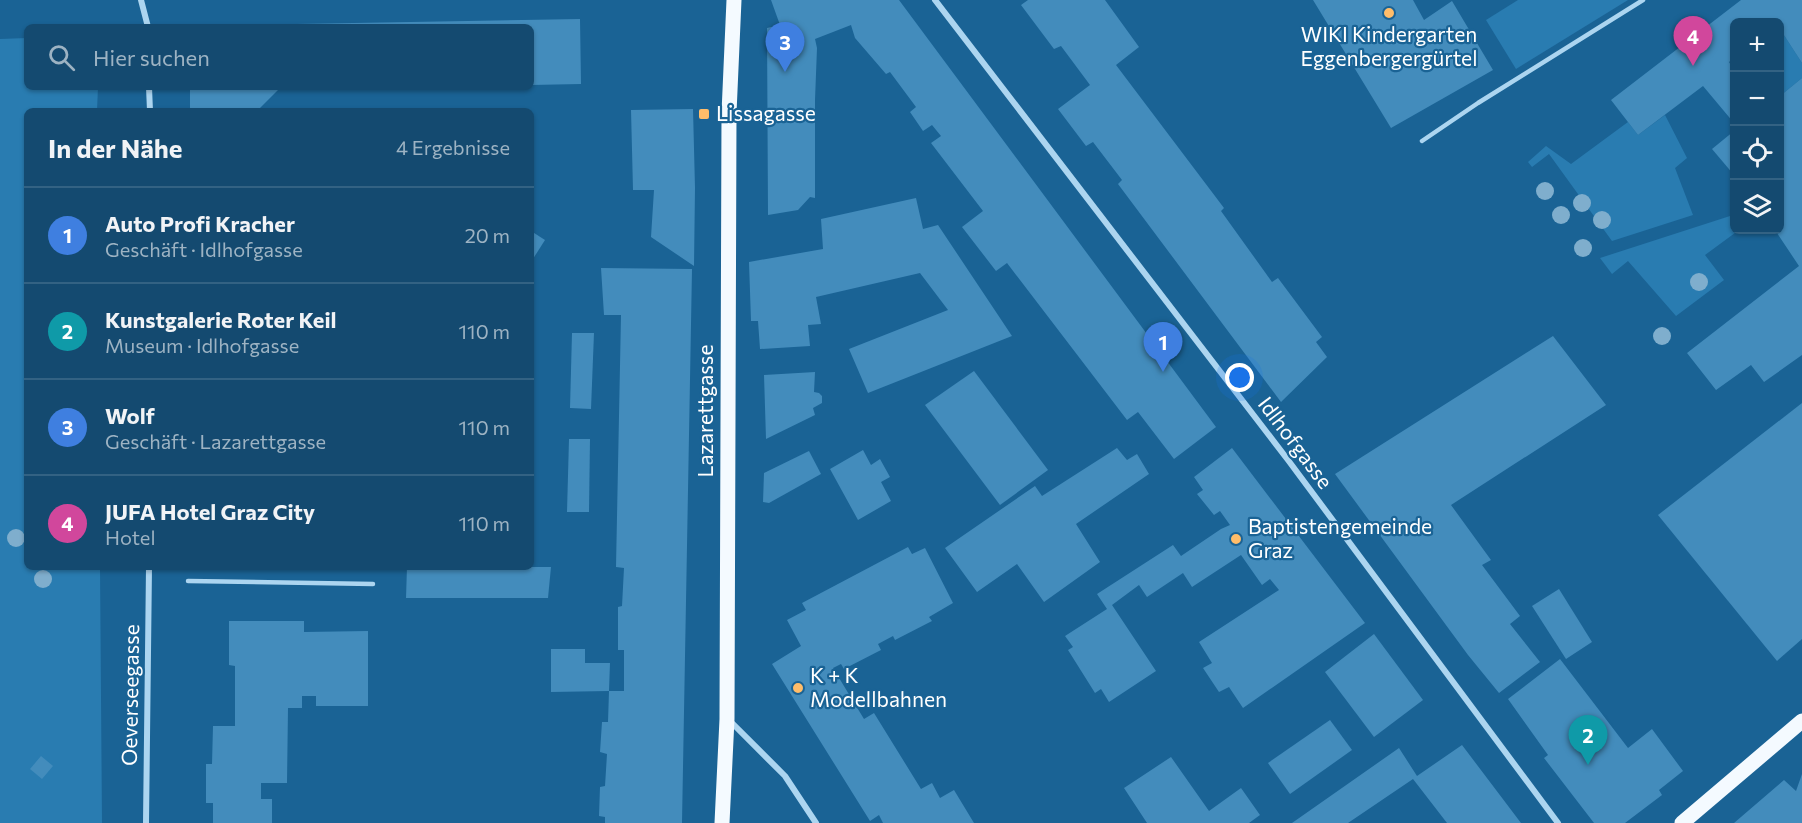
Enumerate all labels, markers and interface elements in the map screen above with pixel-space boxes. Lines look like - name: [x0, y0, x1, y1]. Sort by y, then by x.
- marker: WIKI Kindergarten Eggenbergergürtel: [1382, 6, 1396, 20]
- pin: 4: [1674, 16, 1712, 66]
- map controls: [1730, 18, 1784, 234]
- button: +: [1730, 18, 1784, 72]
- place label: WIKI Kindergarten Eggenbergergürtel: [1300, 21, 1478, 70]
- pin: 3: [766, 22, 804, 72]
- search box: [24, 24, 534, 90]
- icon: search: [45, 41, 78, 74]
- text: Hier suchen: [93, 44, 210, 71]
- button: −: [1730, 72, 1784, 126]
- place label: Lissagasse: [716, 100, 816, 125]
- marker: Lissagasse: [697, 107, 711, 121]
- button: locate: [1730, 126, 1784, 180]
- text: In der Nähe: [48, 132, 183, 163]
- text: 4 Ergebnisse: [396, 135, 510, 159]
- button: layers: [1730, 180, 1784, 234]
- text: Auto Profi Kracher: [105, 210, 295, 237]
- text: 1: [63, 223, 72, 247]
- text: 20 m: [465, 223, 510, 247]
- text: Geschäft · Idlhofgasse: [105, 237, 303, 261]
- text: Kunstgalerie Roter Keil: [105, 306, 337, 333]
- text: 2: [62, 319, 73, 343]
- text: 110 m: [459, 319, 510, 343]
- pin: 1: [1144, 322, 1182, 372]
- text: Museum · Idlhofgasse: [105, 333, 299, 357]
- street label: Lazarettgasse: [692, 345, 717, 477]
- your location: [1225, 363, 1254, 392]
- street label: Idlhofgasse: [1254, 391, 1339, 493]
- text: Wolf: [105, 402, 155, 429]
- text: 3: [62, 415, 73, 439]
- text: 110 m: [459, 415, 510, 439]
- text: Geschäft · Lazarettgasse: [105, 429, 326, 453]
- text: JUFA Hotel Graz City: [105, 498, 315, 525]
- text: 4: [61, 511, 74, 535]
- text: 110 m: [459, 511, 510, 535]
- place label: Baptistengemeinde Graz: [1248, 513, 1432, 562]
- text: Hotel: [105, 525, 155, 549]
- marker: Baptistengemeinde Graz: [1229, 532, 1243, 546]
- street label: Oeverseegasse: [116, 624, 143, 766]
- place label: K + K Modellbahnen: [810, 662, 947, 711]
- marker: K + K Modellbahnen: [791, 681, 805, 695]
- pin: 2: [1568, 716, 1608, 765]

